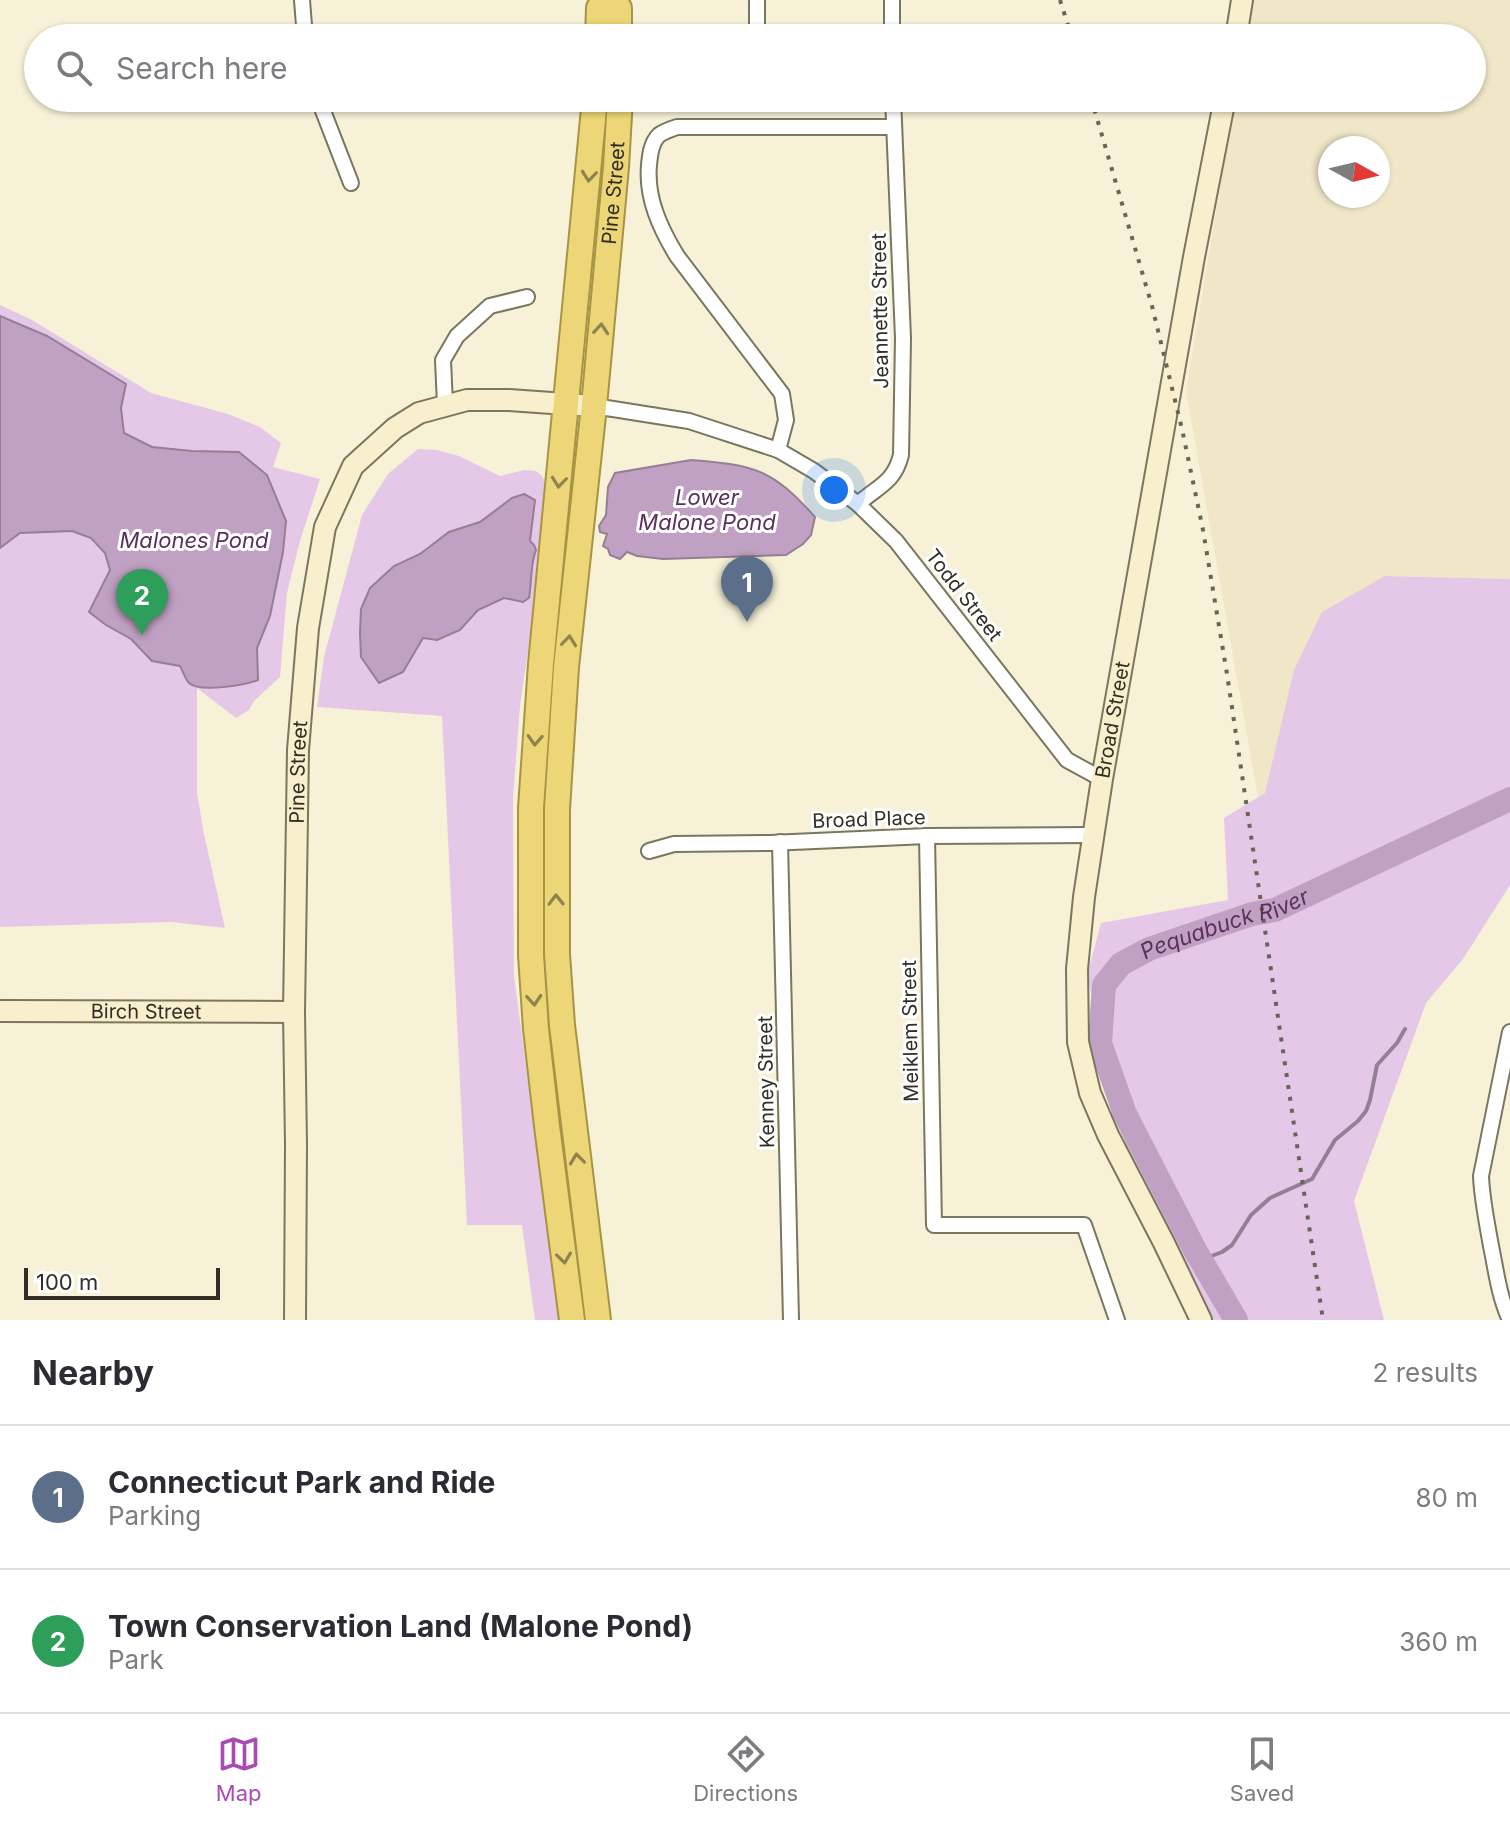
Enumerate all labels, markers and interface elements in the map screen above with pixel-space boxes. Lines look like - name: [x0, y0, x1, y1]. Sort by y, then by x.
- search box: [24, 24, 1486, 112]
- icon: search: [52, 46, 96, 90]
- text: Search here: [116, 50, 288, 86]
- north arrow: [1318, 136, 1390, 208]
- street label: Pine Street: [597, 140, 629, 246]
- one-way arrow: [581, 170, 598, 183]
- street label: Jeannette Street: [867, 232, 893, 389]
- one-way arrow: [592, 322, 609, 335]
- your location: [814, 470, 854, 510]
- one-way arrow: [551, 475, 568, 488]
- water label: Lower Malone Pond: [638, 484, 776, 535]
- water label: Malones Pond: [120, 527, 269, 553]
- street label: Todd Street: [921, 544, 1008, 646]
- pin: 1: [721, 556, 773, 622]
- pin: 2: [116, 569, 168, 635]
- one-way arrow: [560, 634, 577, 647]
- street label: Broad Street: [1090, 659, 1135, 780]
- street label: Pine Street: [285, 719, 312, 824]
- one-way arrow: [527, 734, 544, 747]
- street label: Broad Place: [812, 805, 926, 833]
- water label: Pequabuck River: [1135, 883, 1314, 964]
- one-way arrow: [548, 893, 565, 906]
- street label: Meiklem Street: [897, 960, 923, 1102]
- one-way arrow: [525, 994, 542, 1007]
- street label: Birch Street: [91, 999, 202, 1024]
- street label: Kenney Street: [753, 1015, 779, 1148]
- one-way arrow: [569, 1152, 586, 1166]
- one-way arrow: [555, 1252, 572, 1265]
- scale bar: [24, 1264, 220, 1300]
- text: 100 m: [36, 1269, 98, 1295]
- text: Nearby: [32, 1352, 154, 1393]
- text: 2 results: [1373, 1357, 1478, 1388]
- text: Connecticut Park and Ride: [108, 1464, 495, 1500]
- text: 1: [52, 1482, 64, 1513]
- text: 80 m: [1415, 1482, 1478, 1513]
- text: Parking: [108, 1500, 201, 1531]
- text: Town Conservation Land (Malone Pond): [108, 1608, 693, 1644]
- text: 2: [50, 1626, 66, 1657]
- text: 360 m: [1399, 1626, 1478, 1657]
- text: Park: [108, 1644, 164, 1675]
- tab: Map: [216, 1732, 262, 1806]
- tab: Directions: [693, 1732, 798, 1806]
- tab: Saved: [1230, 1732, 1294, 1806]

